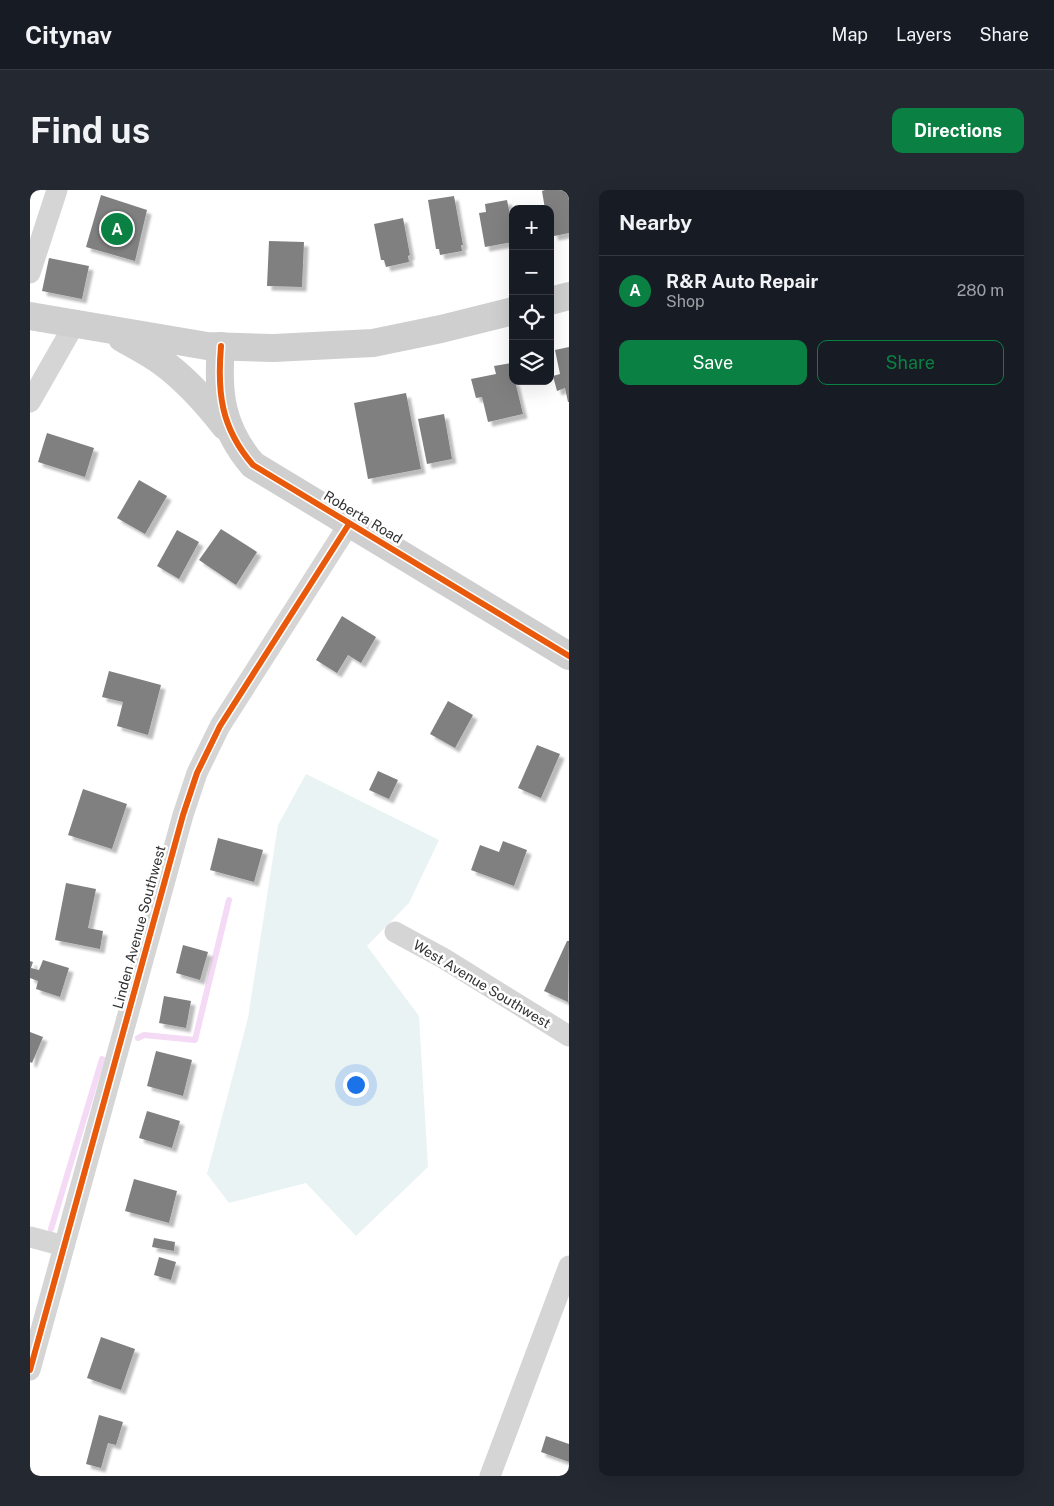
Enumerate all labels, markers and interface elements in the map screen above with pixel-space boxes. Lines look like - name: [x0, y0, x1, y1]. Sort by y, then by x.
- text: Citynav: [25, 21, 112, 49]
- text: Map: [832, 24, 868, 45]
- text: Layers: [896, 24, 952, 45]
- text: Share: [980, 24, 1029, 45]
- button: Directions: [892, 108, 1024, 153]
- text: Find us: [30, 110, 150, 151]
- map controls: [509, 205, 554, 385]
- button: +: [509, 205, 554, 250]
- pin: A: [101, 210, 133, 248]
- text: Nearby: [619, 210, 692, 235]
- button: −: [509, 250, 554, 295]
- text: R&R Auto Repair: [666, 270, 818, 292]
- text: A: [629, 281, 641, 300]
- text: 280 m: [957, 281, 1004, 300]
- text: Shop: [666, 292, 705, 311]
- button: locate: [509, 295, 554, 340]
- button: layers: [509, 340, 554, 385]
- button: Save: [619, 340, 807, 385]
- button: Share: [817, 340, 1004, 385]
- street label: Roberta Road: [321, 487, 405, 547]
- street label: Linden Avenue Southwest: [109, 844, 169, 1010]
- street label: West Avenue Southwest: [410, 937, 554, 1031]
- your location: [343, 1072, 369, 1098]

